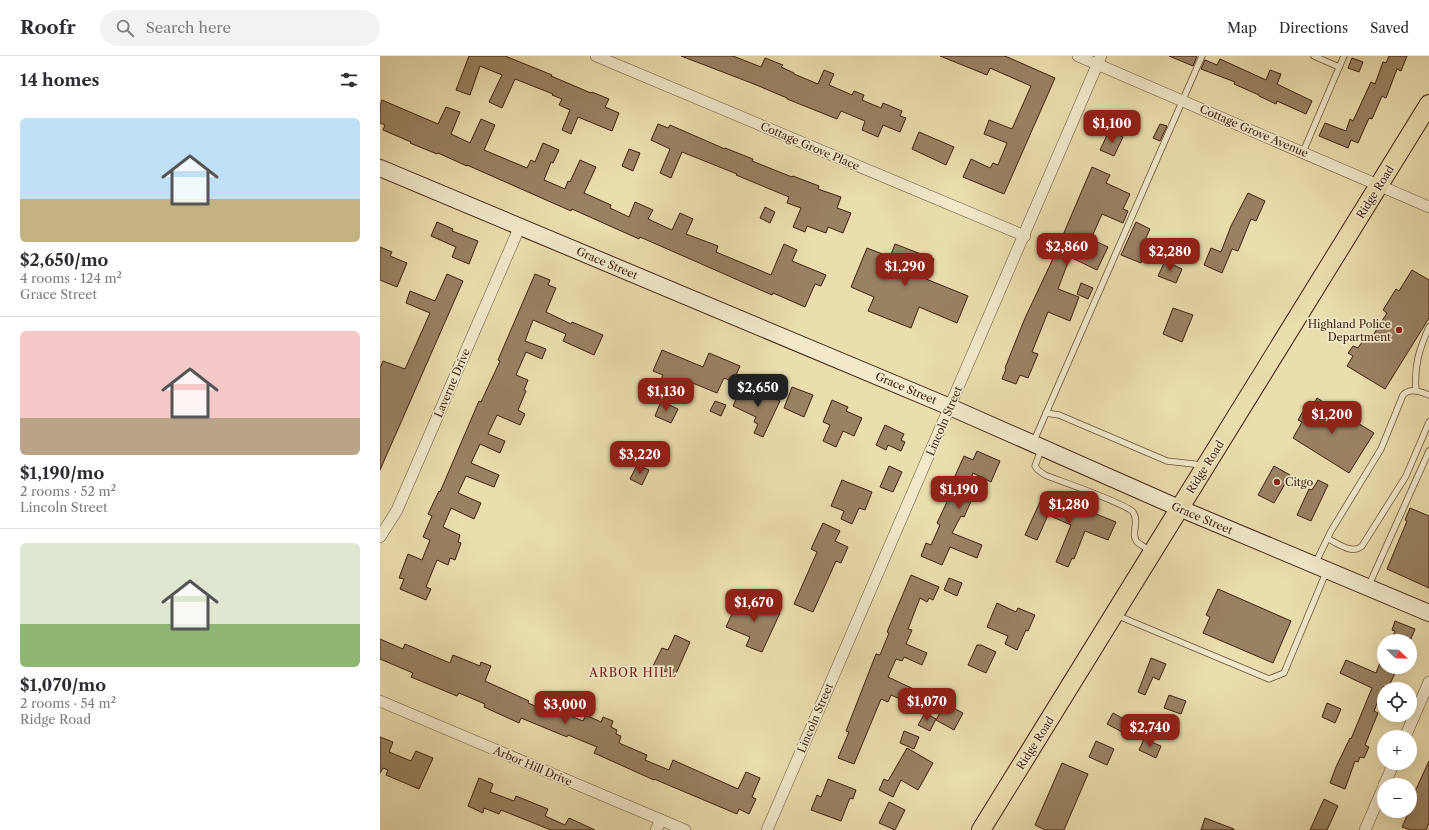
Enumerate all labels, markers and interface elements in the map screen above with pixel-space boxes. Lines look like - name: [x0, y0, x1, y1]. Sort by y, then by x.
- search box: [100, 10, 380, 46]
- text: Roofr: [20, 16, 76, 39]
- icon: search: [114, 17, 136, 39]
- text: Search here: [146, 18, 231, 37]
- text: Map: [1227, 19, 1257, 37]
- text: Directions: [1279, 19, 1348, 37]
- text: Saved: [1370, 19, 1409, 37]
- icon: filters: [338, 69, 360, 91]
- text: 14 homes: [20, 70, 99, 90]
- street label: Cottage Grove Avenue: [1197, 102, 1311, 160]
- pin: $1,100: [1079, 110, 1145, 144]
- text: $1,100: [1093, 115, 1131, 131]
- street label: Cottage Grove Place: [758, 119, 862, 173]
- icon: home: [154, 144, 226, 216]
- street label: Ridge Road: [1353, 163, 1397, 221]
- pin: $2,860: [1034, 233, 1100, 267]
- text: $2,860: [1046, 238, 1088, 254]
- pin: $2,280: [1137, 238, 1203, 272]
- text: $2,280: [1149, 243, 1191, 259]
- street label: Grace Street: [574, 244, 640, 282]
- text: $2,650/mo: [20, 250, 108, 270]
- pin: $1,290: [872, 253, 938, 287]
- text: $1,290: [885, 258, 925, 274]
- text: 4 rooms · 124 m²: [20, 270, 122, 286]
- text: Grace Street: [20, 286, 97, 302]
- place label: Highland Police Department: [1308, 317, 1391, 344]
- marker: Highland Police Department: [1394, 325, 1404, 335]
- street label: Laverne Drive: [431, 346, 473, 420]
- icon: home: [154, 357, 226, 429]
- street label: Grace Street: [873, 369, 939, 407]
- pin: $2,650: [725, 374, 791, 408]
- pin: $1,130: [633, 378, 699, 412]
- text: $2,650: [737, 379, 779, 395]
- text: $1,130: [647, 383, 685, 399]
- street label: Lincoln Street: [923, 384, 965, 458]
- pin: $1,200: [1299, 401, 1365, 435]
- text: $1,200: [1312, 406, 1352, 422]
- street label: Ridge Road: [1183, 438, 1227, 496]
- pin: $3,220: [607, 441, 673, 475]
- text: $3,220: [619, 446, 661, 462]
- text: $1,190/mo: [20, 463, 104, 483]
- place label: Citgo: [1285, 475, 1313, 489]
- pin: $1,190: [926, 476, 992, 510]
- marker: Citgo: [1272, 477, 1282, 487]
- text: $1,190: [940, 481, 978, 497]
- text: 2 rooms · 52 m²: [20, 483, 116, 499]
- pin: $1,280: [1036, 491, 1102, 525]
- text: $1,280: [1049, 496, 1089, 512]
- text: Lincoln Street: [20, 499, 108, 515]
- street label: Grace Street: [1169, 499, 1235, 537]
- icon: home: [154, 569, 226, 641]
- pin: $1,670: [721, 589, 787, 623]
- text: $1,670: [734, 594, 774, 610]
- north arrow: [1377, 634, 1417, 674]
- map controls: [1377, 634, 1417, 818]
- district label: ARBOR HILL: [588, 665, 677, 680]
- text: $1,070/mo: [20, 675, 106, 695]
- street label: Lincoln Street: [794, 681, 836, 755]
- button: locate: [1377, 682, 1417, 722]
- pin: $1,070: [894, 688, 960, 722]
- pin: $3,000: [532, 691, 598, 725]
- text: $1,070: [907, 693, 947, 709]
- text: 2 rooms · 54 m²: [20, 695, 116, 711]
- text: $3,000: [544, 696, 586, 712]
- text: Ridge Road: [20, 711, 91, 727]
- street label: Ridge Road: [1013, 714, 1057, 772]
- pin: $2,740: [1117, 714, 1183, 748]
- text: $2,740: [1130, 719, 1170, 735]
- button: +: [1377, 730, 1417, 770]
- street label: Arbor Hill Drive: [491, 743, 575, 789]
- button: −: [1377, 778, 1417, 818]

